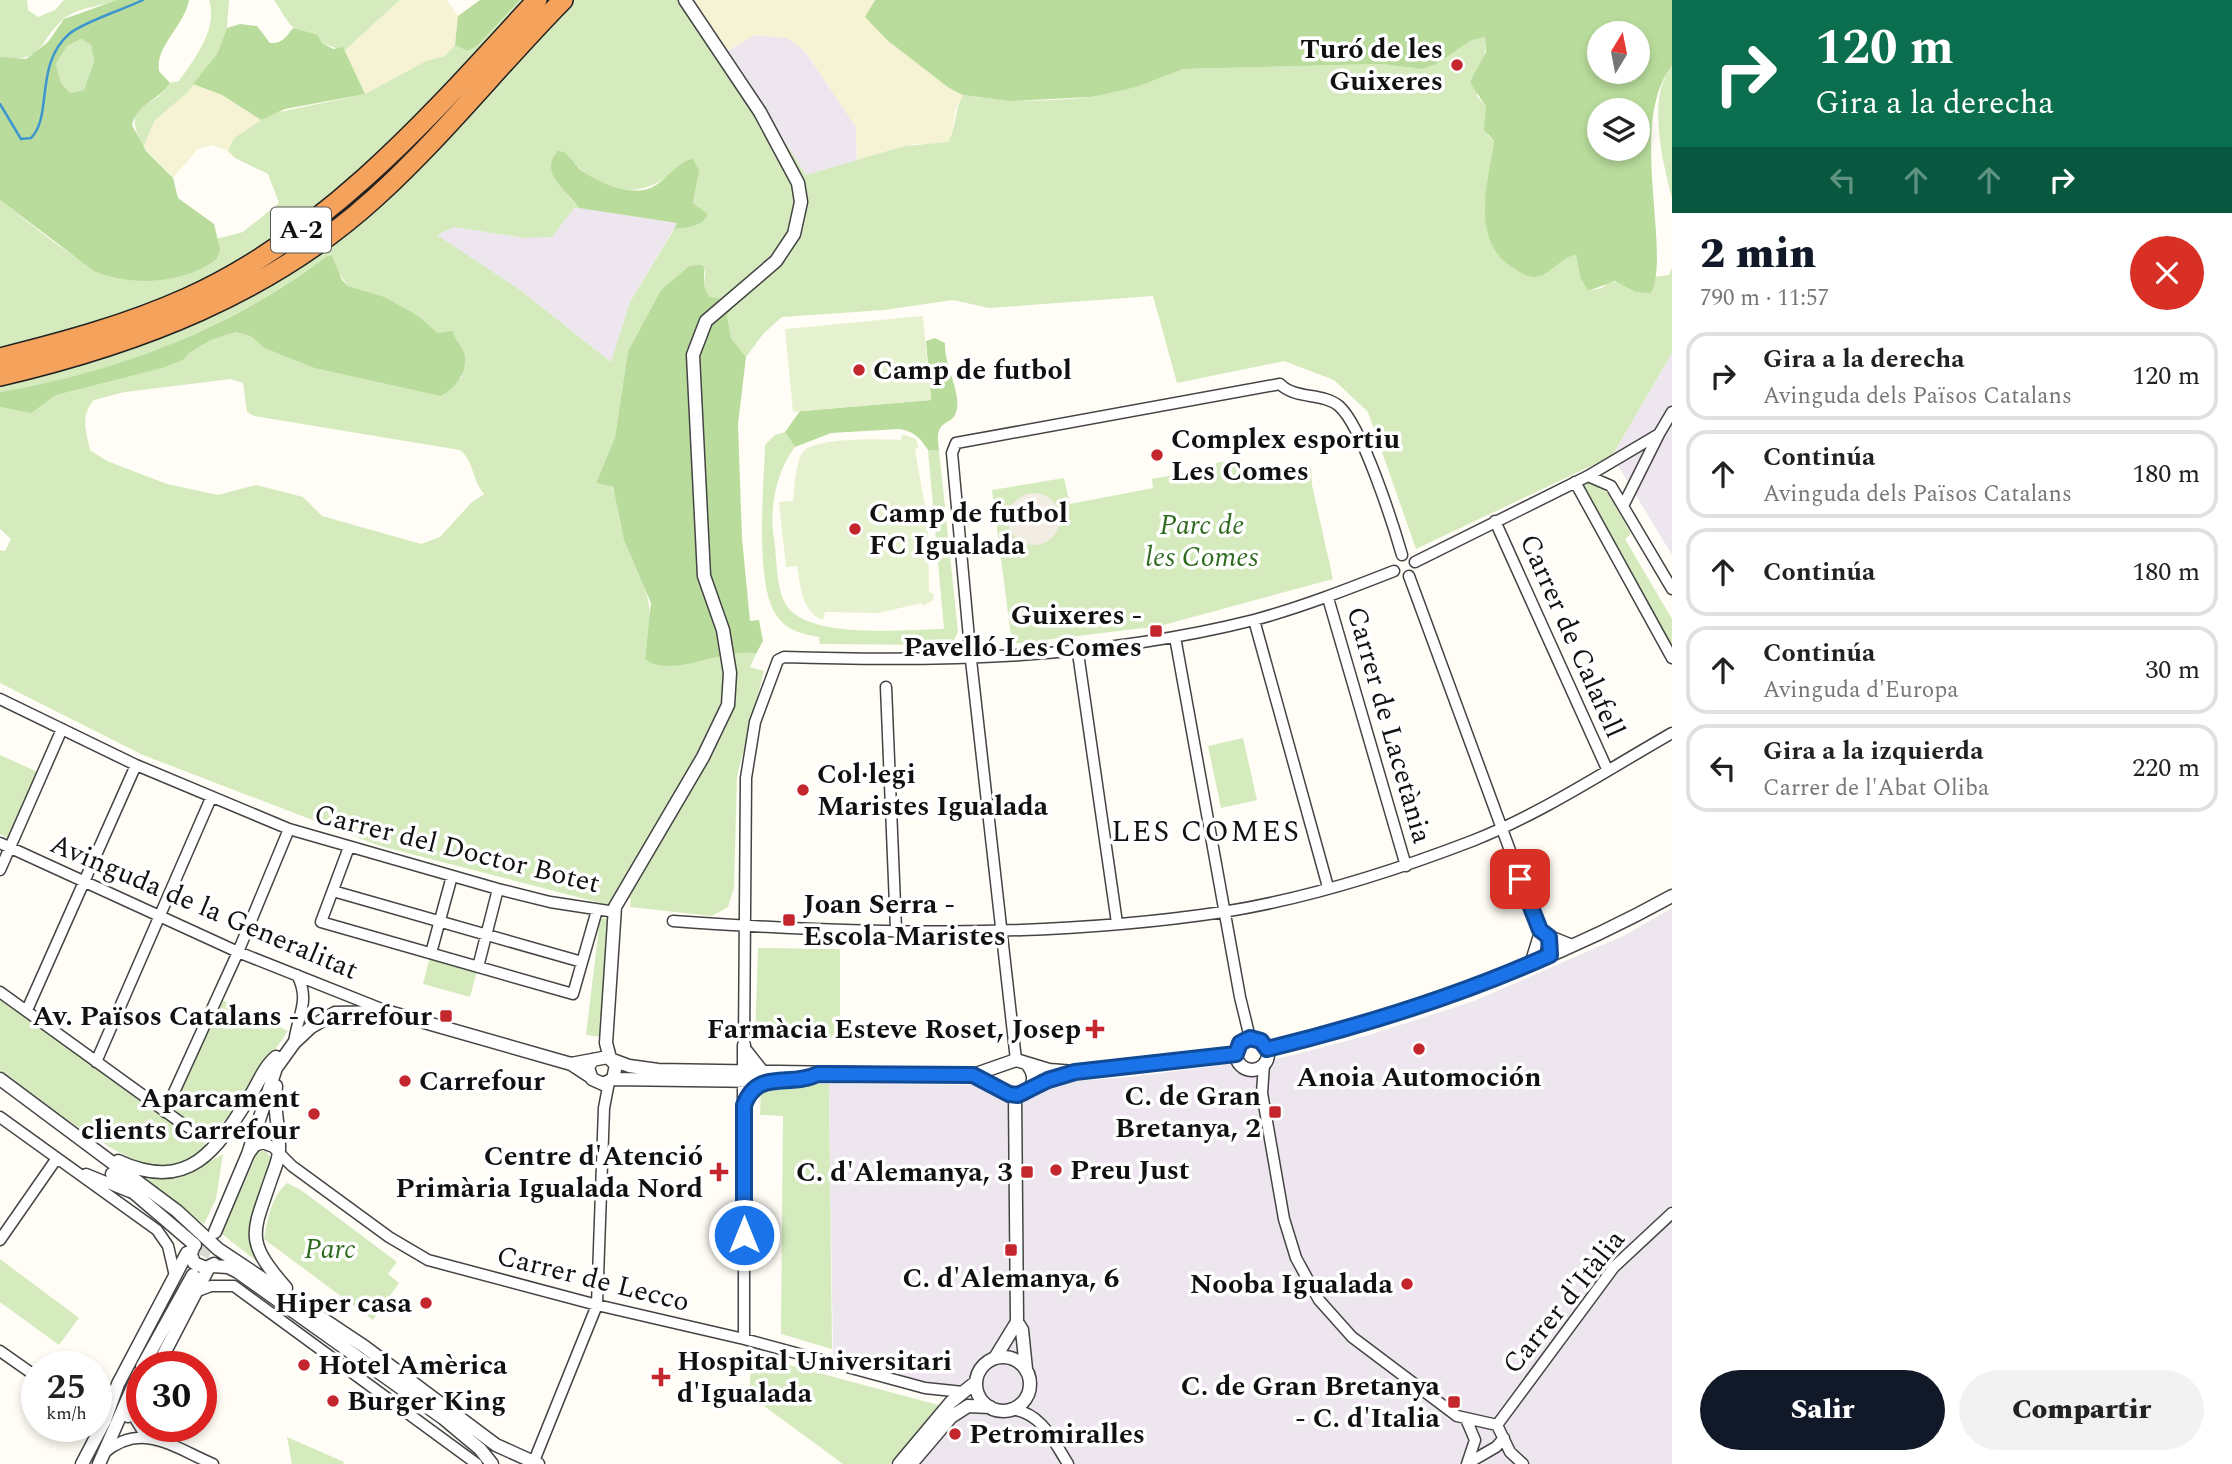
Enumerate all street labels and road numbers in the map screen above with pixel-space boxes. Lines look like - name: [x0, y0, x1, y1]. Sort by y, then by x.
- road number: A-2: [271, 207, 331, 252]
- street label: Carrer de Calafell: [1508, 527, 1636, 745]
- street label: Carrer de Lacetània: [1335, 601, 1443, 849]
- street label: Carrer del Doctor Botet: [310, 793, 604, 905]
- street label: Avinguda de la Generalitat: [43, 823, 365, 992]
- street label: Carrer d'Itàlia: [1492, 1220, 1636, 1384]
- street label: Carrer de Lecco: [492, 1234, 694, 1324]

